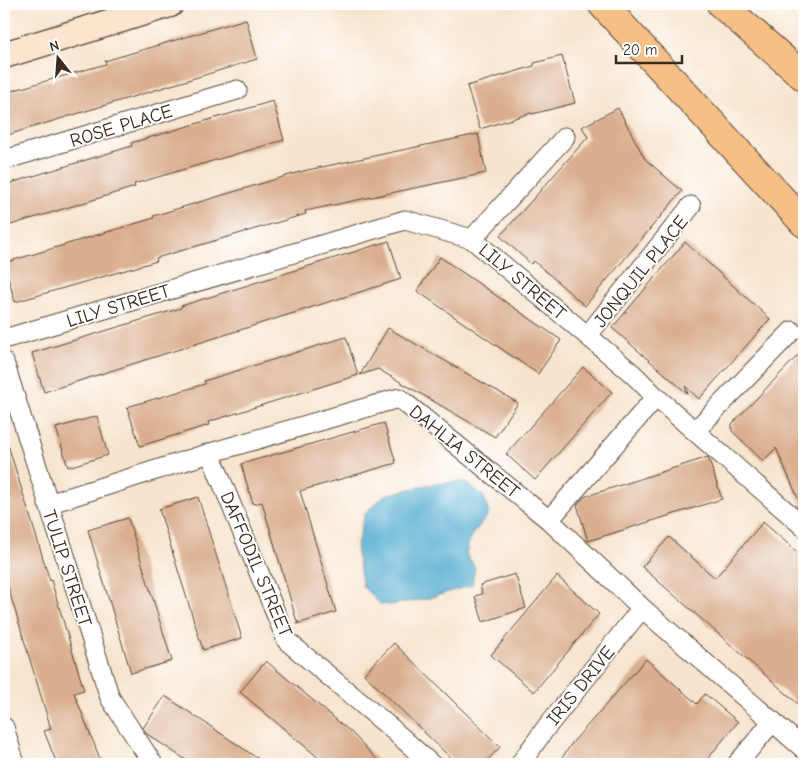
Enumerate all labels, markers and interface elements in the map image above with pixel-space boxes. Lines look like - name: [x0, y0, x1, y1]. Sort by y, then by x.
- north arrow: [32, 32, 82, 82]
- scale bar: [616, 32, 682, 64]
- text: N: [47, 37, 61, 56]
- text: 20 m: [623, 41, 657, 59]
- street label: ROSE PLACE: [67, 100, 175, 152]
- street label: JONQUIL PLACE: [589, 211, 693, 332]
- street label: LILY STREET: [474, 239, 571, 325]
- street label: LILY STREET: [64, 280, 173, 332]
- street label: DAHLIA STREET: [405, 401, 524, 503]
- street label: DAFFODIL STREET: [215, 488, 297, 641]
- street label: TULIP STREET: [38, 507, 96, 630]
- street label: IRIS DRIVE: [542, 642, 619, 730]

